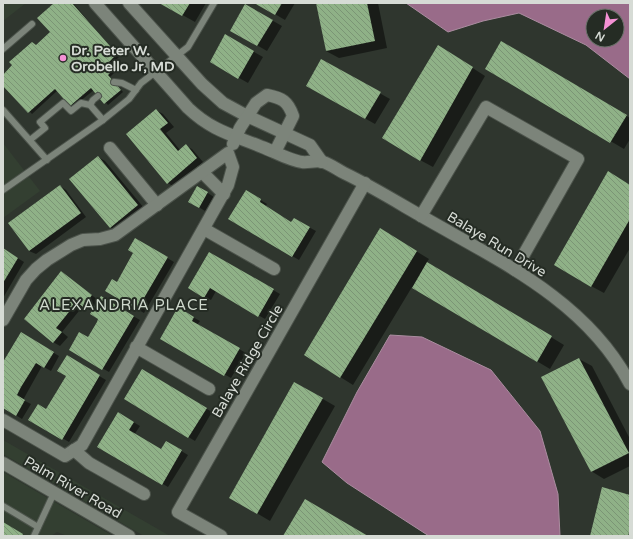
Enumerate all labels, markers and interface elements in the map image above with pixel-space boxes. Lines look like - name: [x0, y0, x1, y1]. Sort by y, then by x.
- north arrow: [585, 8, 625, 48]
- text: N: [593, 28, 607, 44]
- place label: Dr. Peter W. Orobello Jr, MD: [71, 42, 175, 75]
- marker: Dr. Peter W. Orobello Jr, MD: [58, 53, 68, 63]
- street label: Balaye Run Drive: [444, 208, 550, 281]
- district label: ALEXANDRIA PLACE: [39, 296, 209, 314]
- street label: Balaye Ridge Circle: [208, 302, 287, 421]
- street label: Palm River Road: [21, 453, 125, 522]

